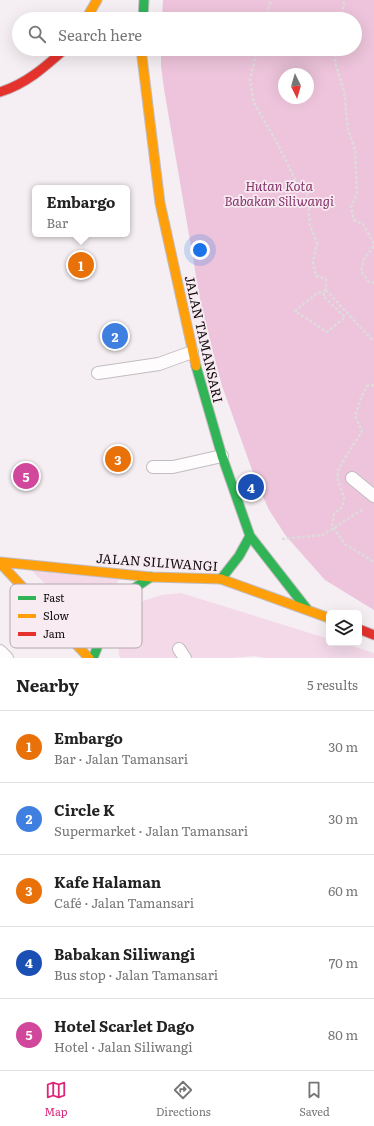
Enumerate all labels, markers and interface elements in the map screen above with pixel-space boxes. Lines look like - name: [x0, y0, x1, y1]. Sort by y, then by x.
- search box: [12, 12, 362, 56]
- icon: search: [26, 23, 48, 45]
- text: Search here: [58, 23, 142, 46]
- north arrow: [278, 68, 314, 104]
- park label: Hutan Kota Babakan Siliwangi: [224, 176, 334, 210]
- popup: [32, 185, 130, 237]
- text: Embargo: [47, 190, 115, 213]
- text: Bar: [47, 213, 68, 232]
- your location: [190, 240, 210, 260]
- pin: 1: [68, 250, 94, 280]
- street label: JALAN TAMANSARI: [181, 273, 228, 405]
- pin: 2: [102, 321, 128, 351]
- pin: 3: [105, 444, 131, 474]
- pin: 5: [13, 461, 39, 491]
- pin: 4: [238, 472, 264, 502]
- street label: JALAN SILIWANGI: [96, 548, 219, 575]
- legend: [10, 584, 142, 648]
- text: Fast: [43, 589, 65, 605]
- text: Slow: [43, 607, 69, 623]
- map controls: [326, 610, 362, 646]
- button: layers: [326, 610, 362, 646]
- text: Jam: [43, 625, 66, 641]
- text: Nearby: [16, 672, 79, 697]
- text: 5 results: [307, 675, 358, 694]
- text: Embargo: [54, 726, 123, 749]
- text: 1: [26, 737, 32, 756]
- text: 30 m: [328, 737, 358, 756]
- text: Bar · Jalan Tamansari: [54, 749, 188, 768]
- text: Circle K: [54, 798, 115, 821]
- text: 2: [26, 809, 32, 828]
- text: 30 m: [328, 809, 358, 828]
- text: Supermarket · Jalan Tamansari: [54, 821, 248, 840]
- text: Kafe Halaman: [54, 870, 161, 893]
- text: 3: [25, 881, 33, 900]
- text: 60 m: [328, 881, 358, 900]
- text: Café · Jalan Tamansari: [54, 893, 194, 912]
- text: Babakan Siliwangi: [54, 942, 195, 965]
- text: 4: [25, 953, 33, 972]
- text: 70 m: [329, 953, 358, 972]
- text: Bus stop · Jalan Tamansari: [54, 965, 218, 984]
- text: Hotel Scarlet Dago: [54, 1014, 194, 1037]
- text: 5: [25, 1025, 33, 1044]
- text: 80 m: [328, 1025, 358, 1044]
- text: Hotel · Jalan Siliwangi: [54, 1037, 193, 1056]
- tab: Map: [44, 1079, 68, 1119]
- tab: Directions: [156, 1079, 211, 1119]
- tab: Saved: [299, 1079, 330, 1119]

